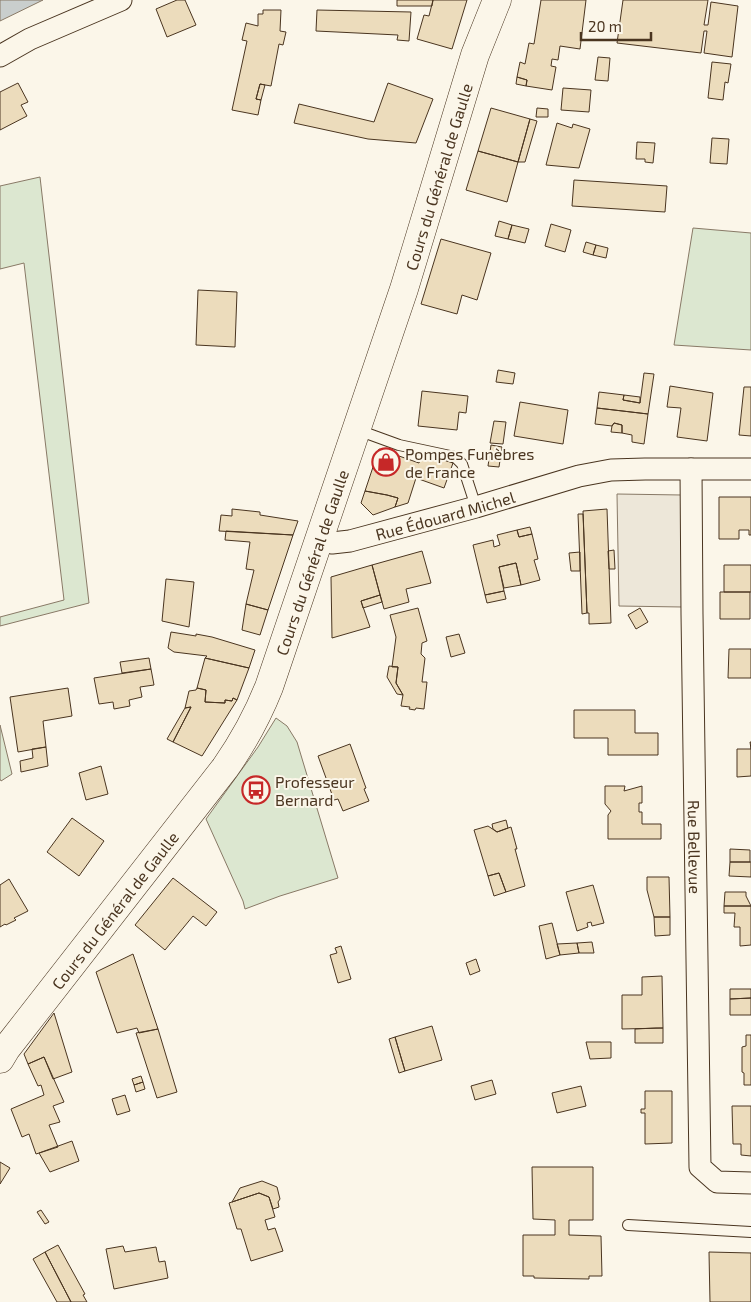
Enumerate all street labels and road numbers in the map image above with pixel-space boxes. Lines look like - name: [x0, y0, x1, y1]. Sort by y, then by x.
- street label: Cours du Général de Gaulle: [401, 81, 475, 272]
- street label: Cours du Général de Gaulle: [271, 467, 352, 657]
- street label: Rue Édouard Michel: [373, 486, 517, 543]
- street label: Rue Bellevue: [685, 800, 706, 894]
- street label: Cours du Général de Gaulle: [47, 827, 182, 992]

